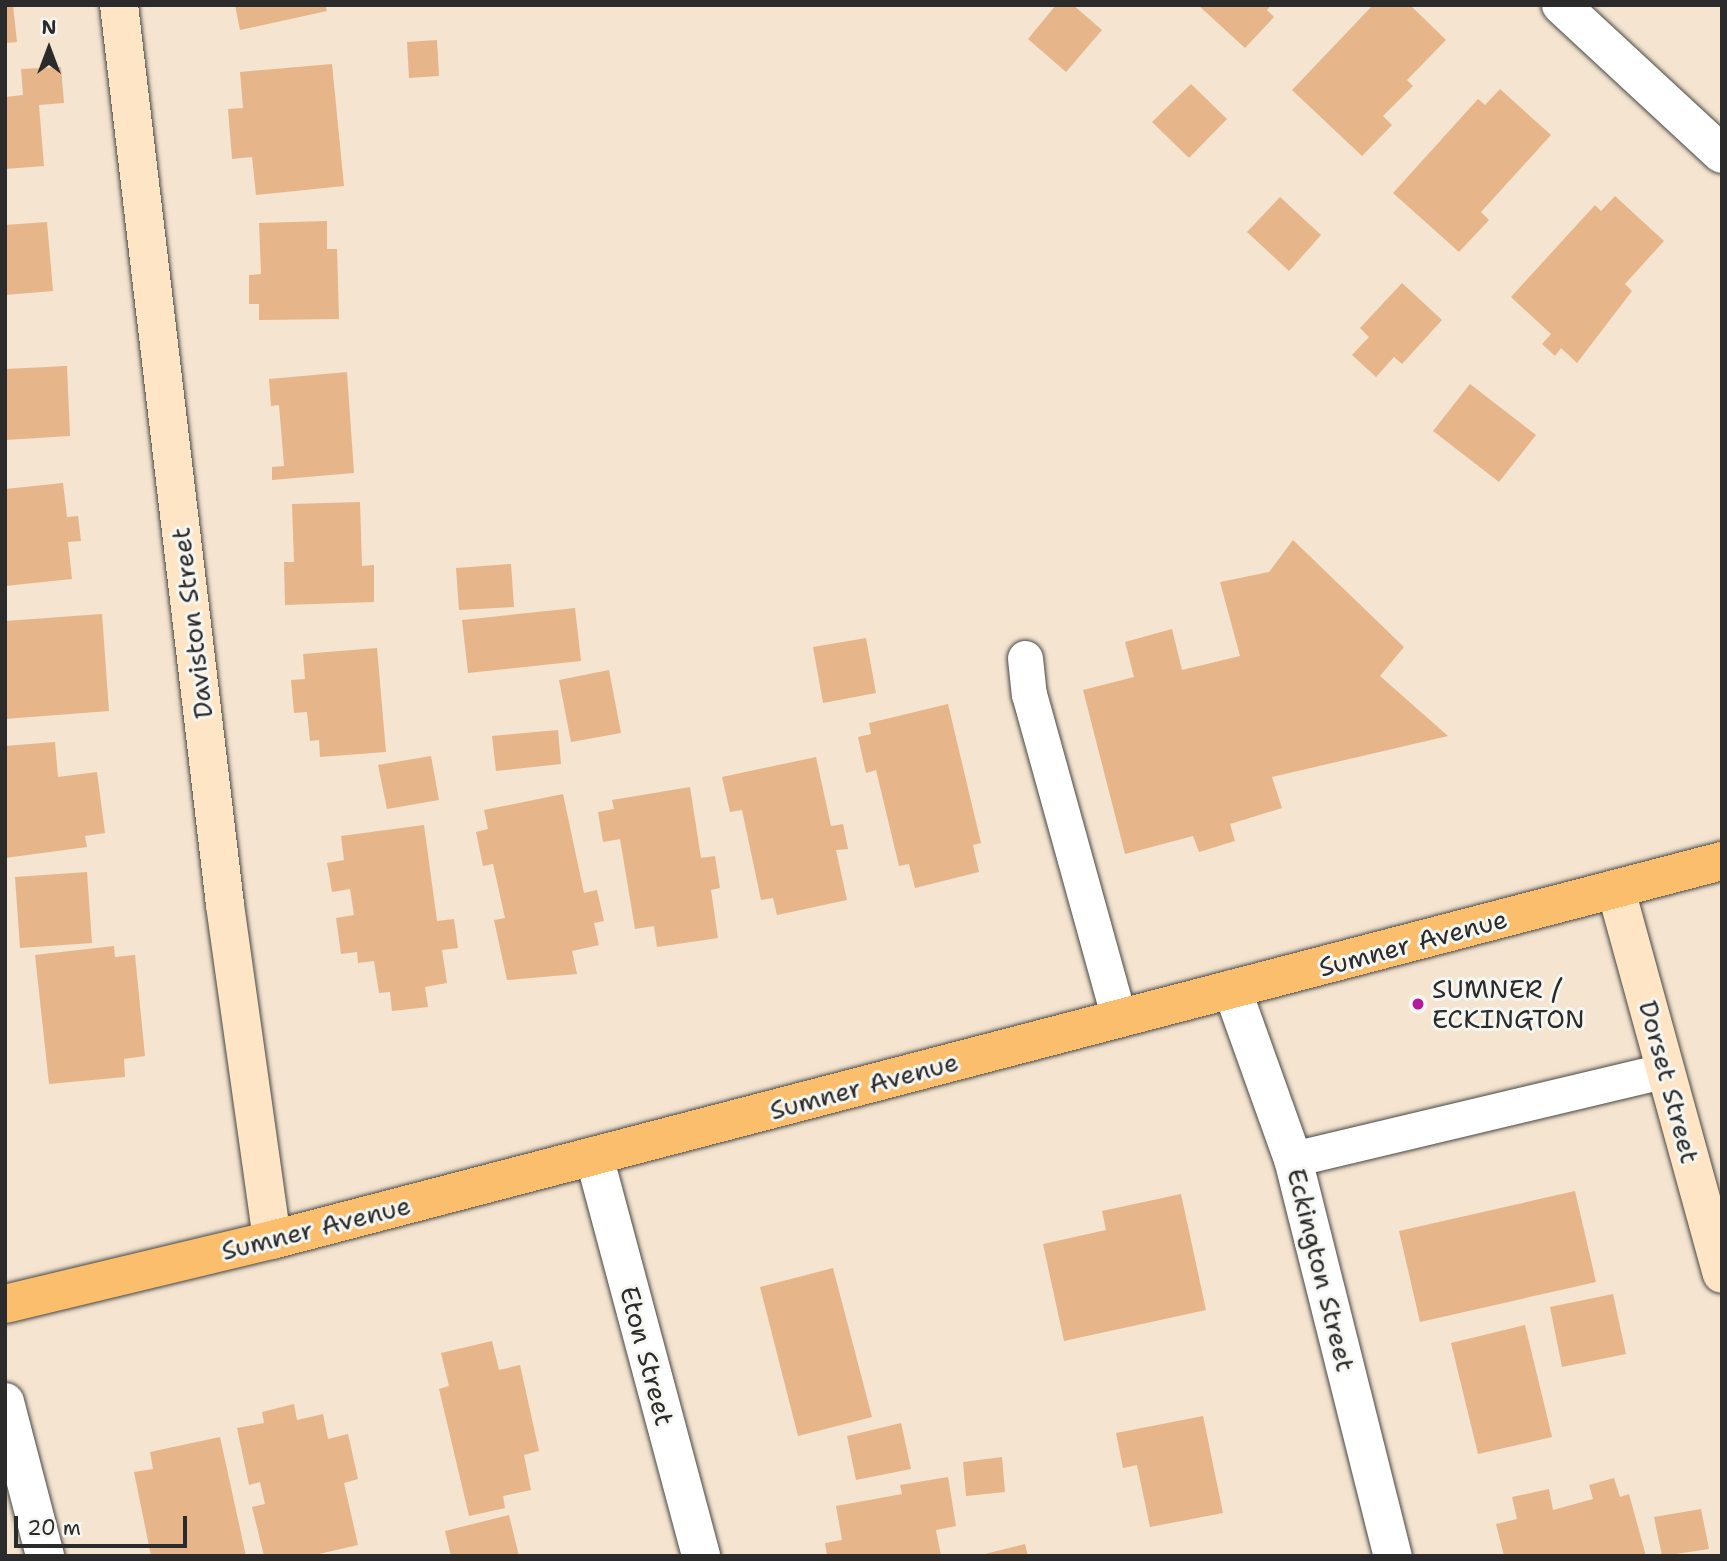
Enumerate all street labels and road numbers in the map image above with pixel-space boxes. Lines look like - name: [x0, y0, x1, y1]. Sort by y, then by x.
- street label: Daviston Street: [165, 526, 219, 720]
- street label: Sumner Avenue: [1315, 903, 1511, 983]
- street label: Dorset Street: [1632, 997, 1706, 1167]
- street label: Sumner Avenue: [766, 1046, 962, 1126]
- street label: Eckington Street: [1281, 1165, 1361, 1375]
- street label: Sumner Avenue: [218, 1189, 414, 1267]
- street label: Eton Street: [613, 1283, 681, 1429]

